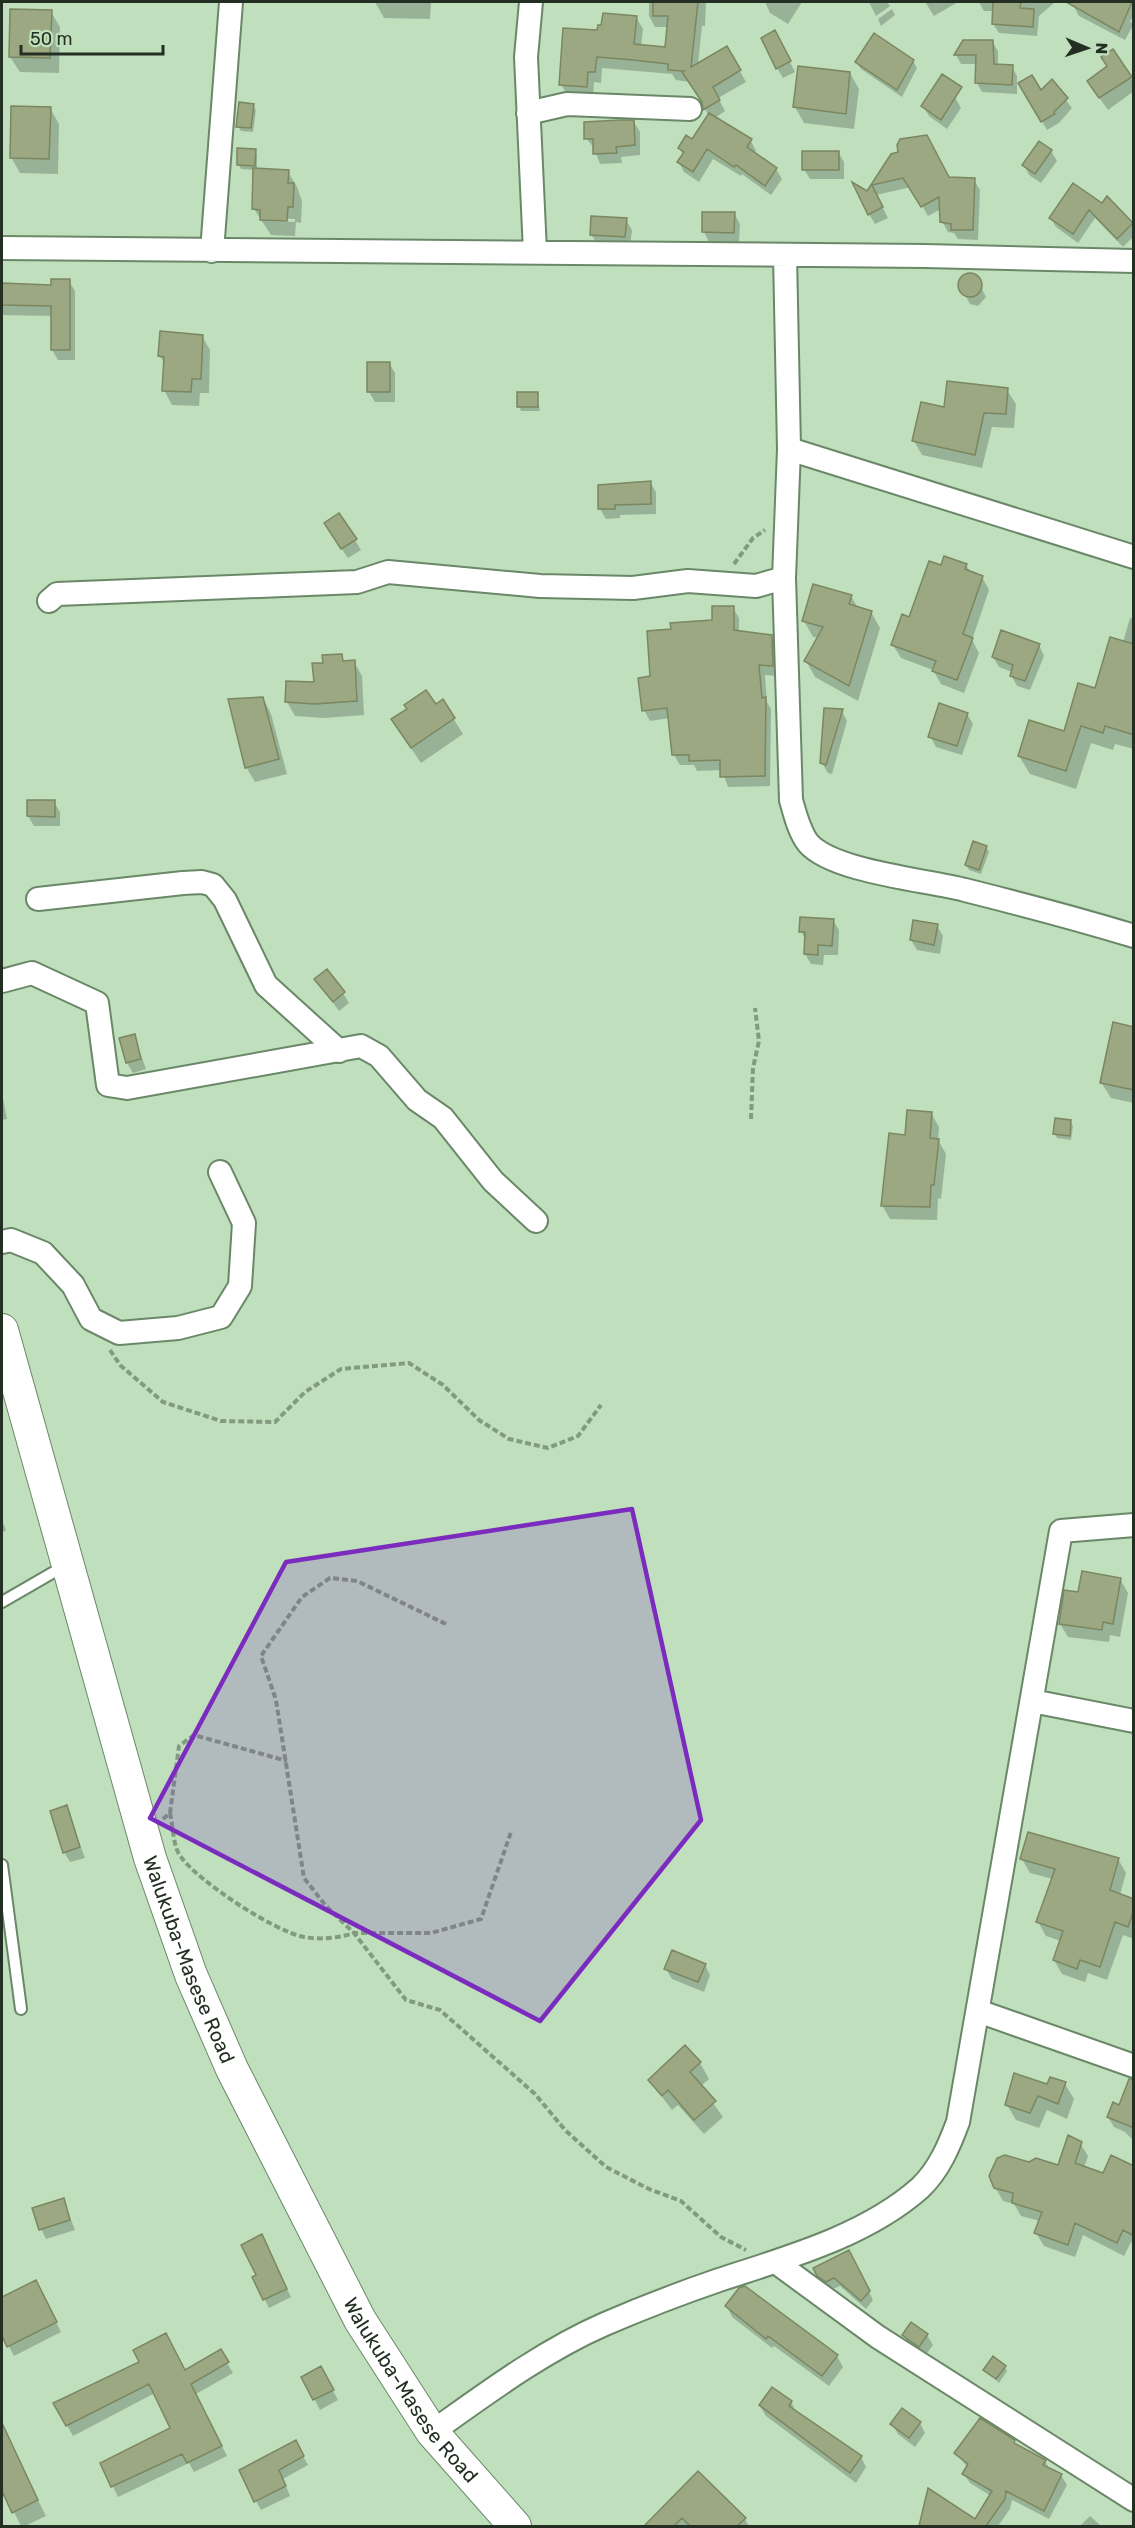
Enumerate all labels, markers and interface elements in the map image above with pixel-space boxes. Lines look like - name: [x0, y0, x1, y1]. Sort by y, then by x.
- scale bar: [21, 18, 164, 56]
- north arrow: [1057, 18, 1117, 78]
- text: 50 m: [30, 28, 73, 50]
- text: N: [1092, 42, 1111, 55]
- street label: Walukuba-Masese Road: [138, 1853, 240, 2067]
- street label: Walukuba-Masese Road: [338, 2293, 483, 2488]

